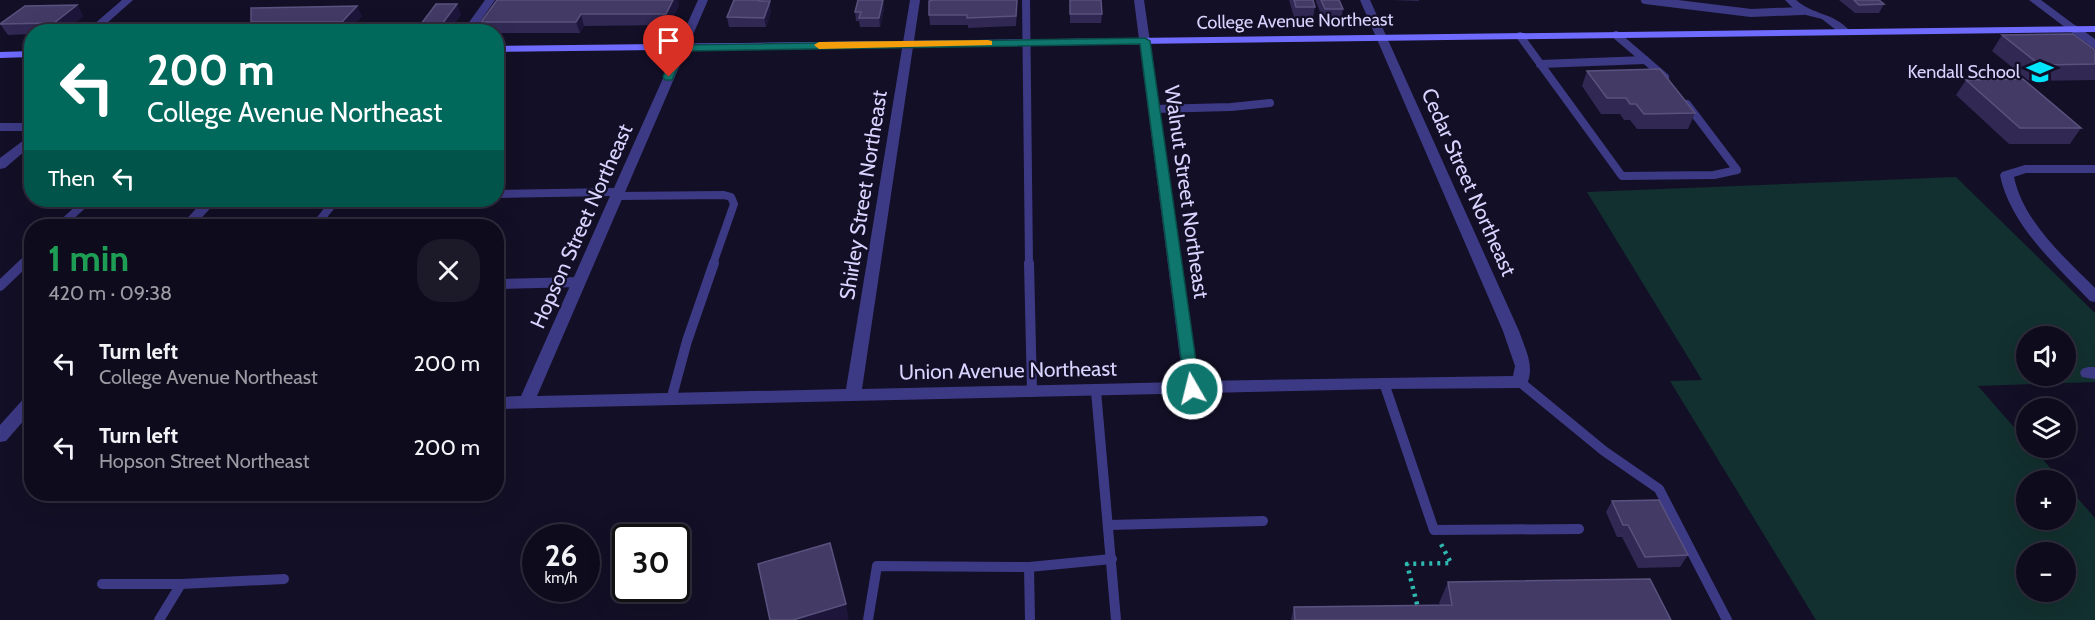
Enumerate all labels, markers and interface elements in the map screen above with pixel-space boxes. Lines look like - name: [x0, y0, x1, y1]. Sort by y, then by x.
- street label: College Avenue Northeast: [1196, 8, 1394, 34]
- pin: [643, 15, 694, 77]
- icon: arrive: [652, 24, 685, 57]
- text: 200 m: [147, 44, 274, 96]
- icon: left: [48, 48, 126, 126]
- school or university icon: Kendall School: [2025, 57, 2055, 87]
- place label: Kendall School: [1907, 61, 2021, 83]
- street label: Walnut Street Northeast: [1160, 84, 1214, 300]
- street label: Cedar Street Northeast: [1416, 84, 1522, 280]
- street label: Shirley Street Northeast: [834, 88, 892, 302]
- text: College Avenue Northeast: [147, 96, 442, 129]
- street label: Hopson Street Northeast: [525, 120, 637, 332]
- icon: left: [107, 162, 140, 195]
- text: Then: [48, 165, 95, 192]
- text: 1 min: [48, 236, 129, 280]
- button: close: [417, 239, 480, 302]
- text: 420 m · 09:38: [48, 281, 172, 305]
- map controls: [2016, 326, 2076, 602]
- button: sound: [2016, 326, 2076, 386]
- text: Turn left: [99, 338, 178, 365]
- icon: left: [48, 347, 81, 380]
- text: 200 m: [414, 350, 480, 377]
- street label: Union Avenue Northeast: [899, 356, 1117, 384]
- position arrow: [1160, 357, 1224, 421]
- text: College Avenue Northeast: [99, 365, 318, 389]
- button: layers: [2016, 398, 2076, 458]
- text: Turn left: [99, 422, 178, 449]
- icon: left: [48, 431, 81, 464]
- text: 200 m: [414, 434, 480, 461]
- text: Hopson Street Northeast: [99, 449, 309, 473]
- button: +: [2016, 470, 2076, 530]
- speed limit sign: 30: [612, 524, 690, 602]
- text: 26: [545, 537, 577, 574]
- button: −: [2016, 542, 2076, 602]
- text: km/h: [545, 569, 577, 587]

